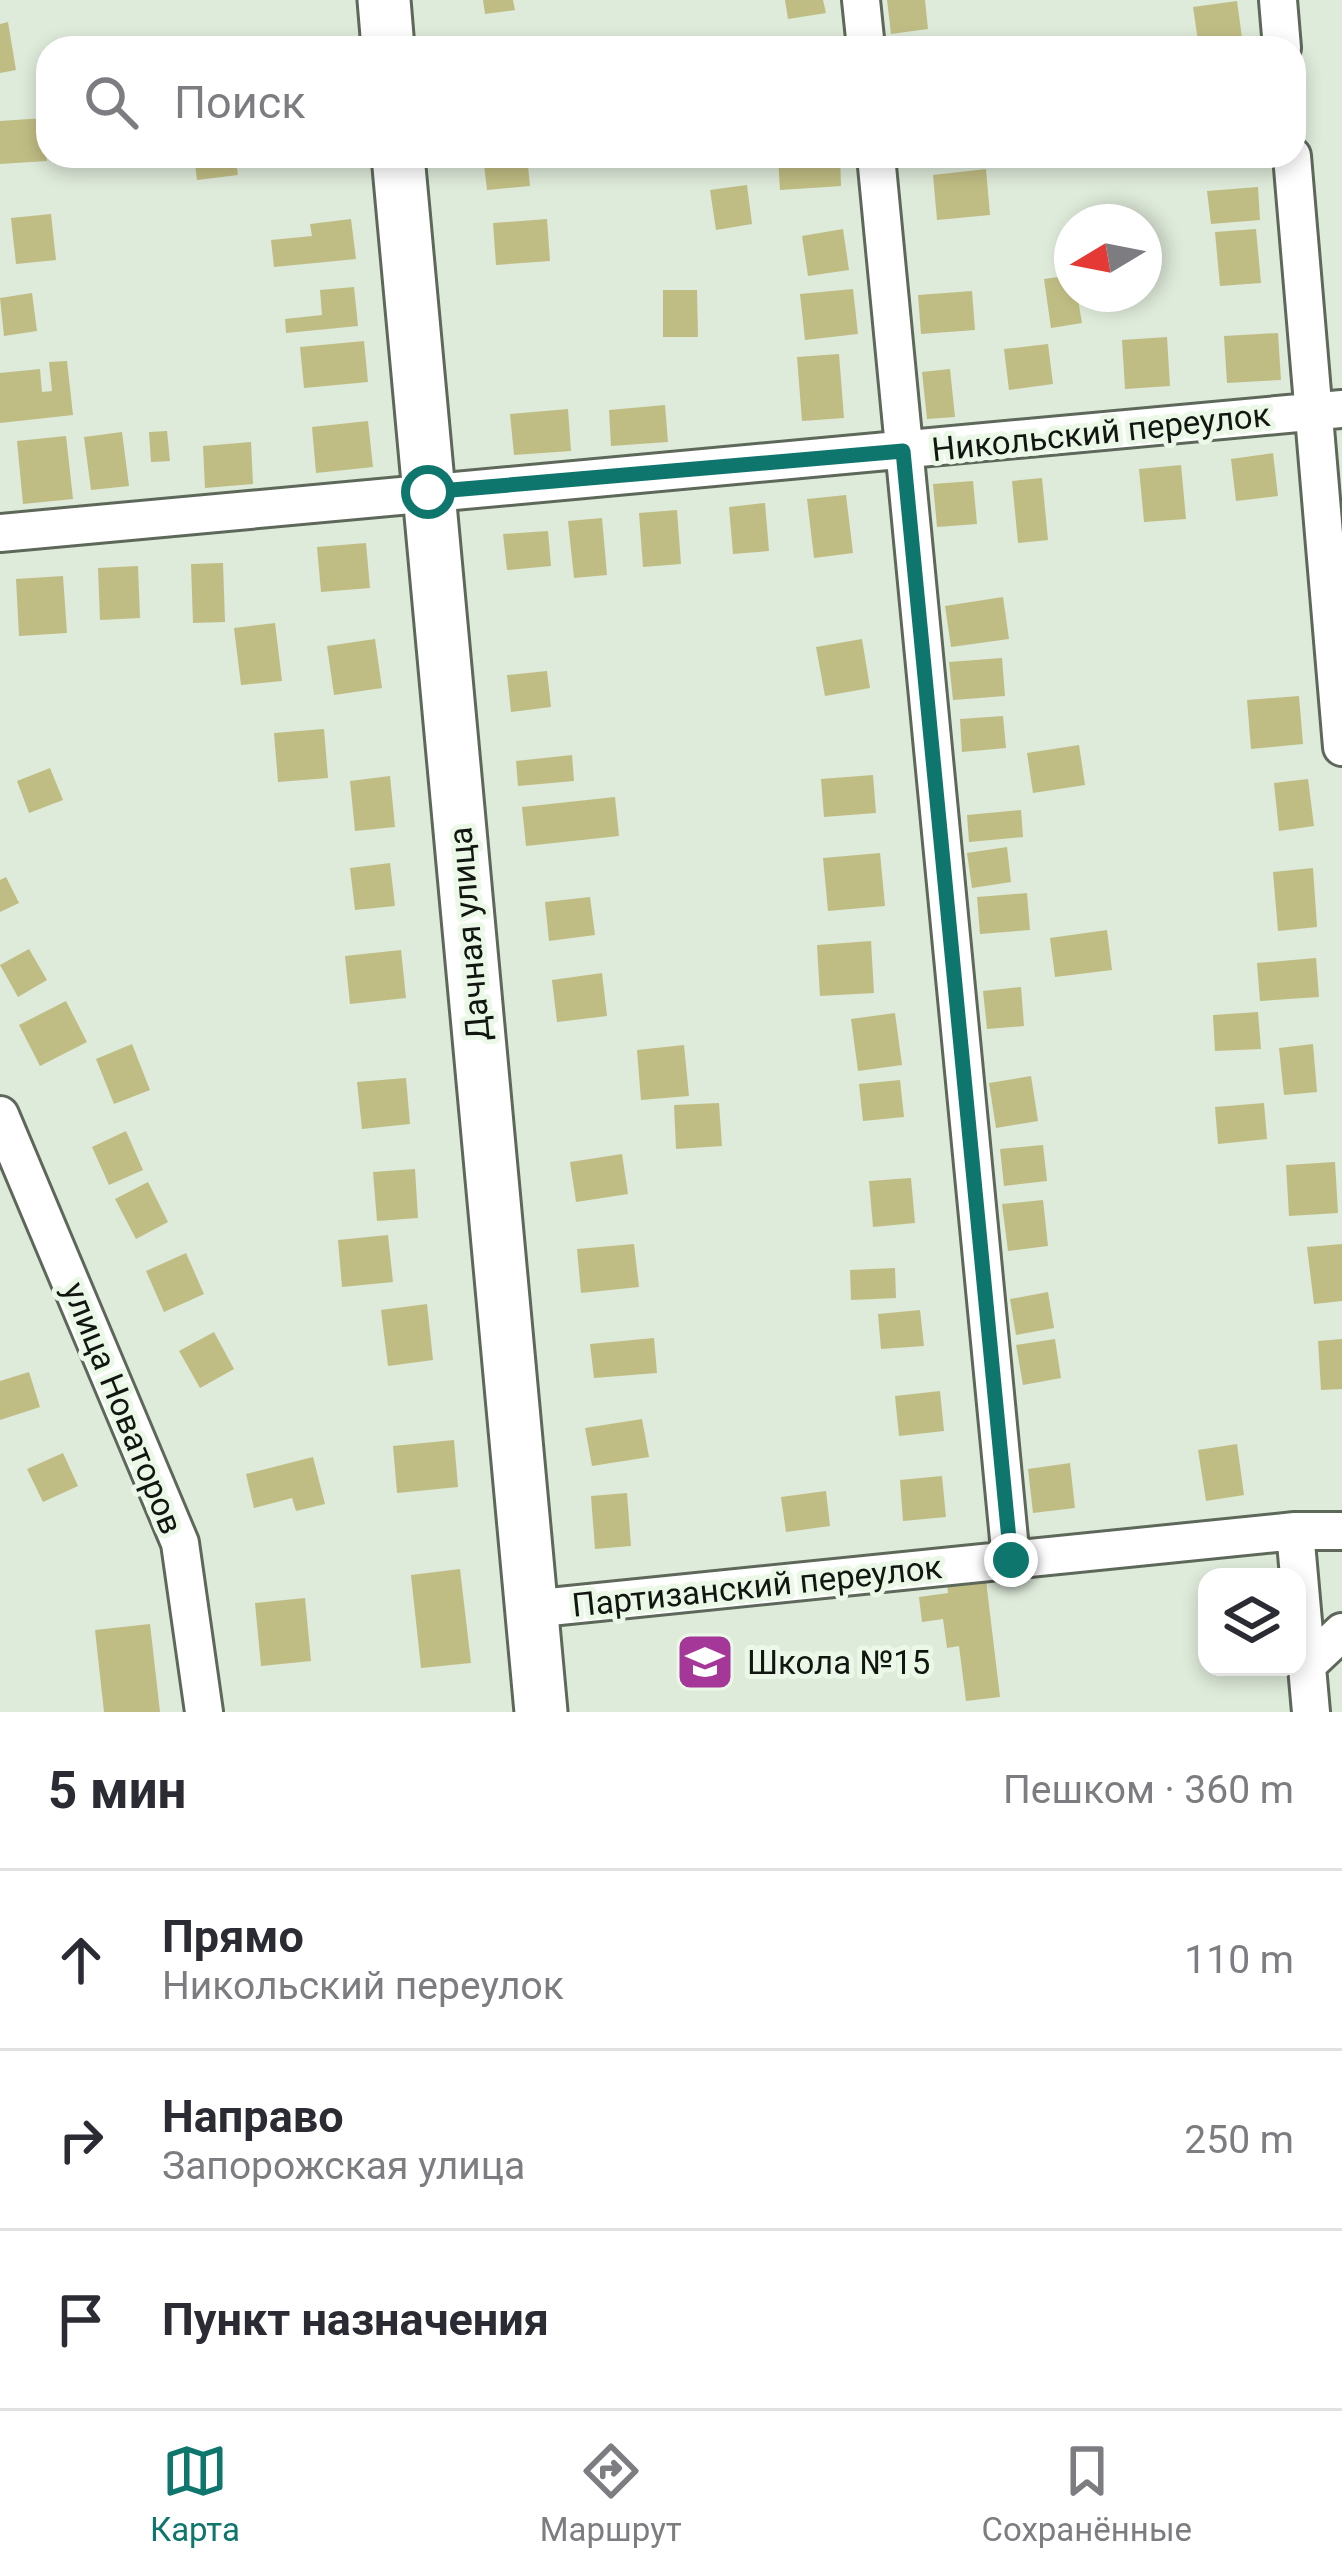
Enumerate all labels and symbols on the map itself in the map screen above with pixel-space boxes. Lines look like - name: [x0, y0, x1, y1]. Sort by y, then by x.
- north arrow: [1054, 204, 1162, 312]
- street label: Никольский переулок: [930, 395, 1272, 469]
- route start: [401, 465, 455, 519]
- street label: Дачная улица: [440, 825, 498, 1043]
- street label: улица Новаторов: [55, 1276, 191, 1540]
- route end: [984, 1533, 1038, 1587]
- street label: Партизанский переулок: [570, 1547, 944, 1625]
- school or university icon: Школа №15: [674, 1631, 736, 1693]
- place label: Школа №15: [747, 1643, 930, 1682]

